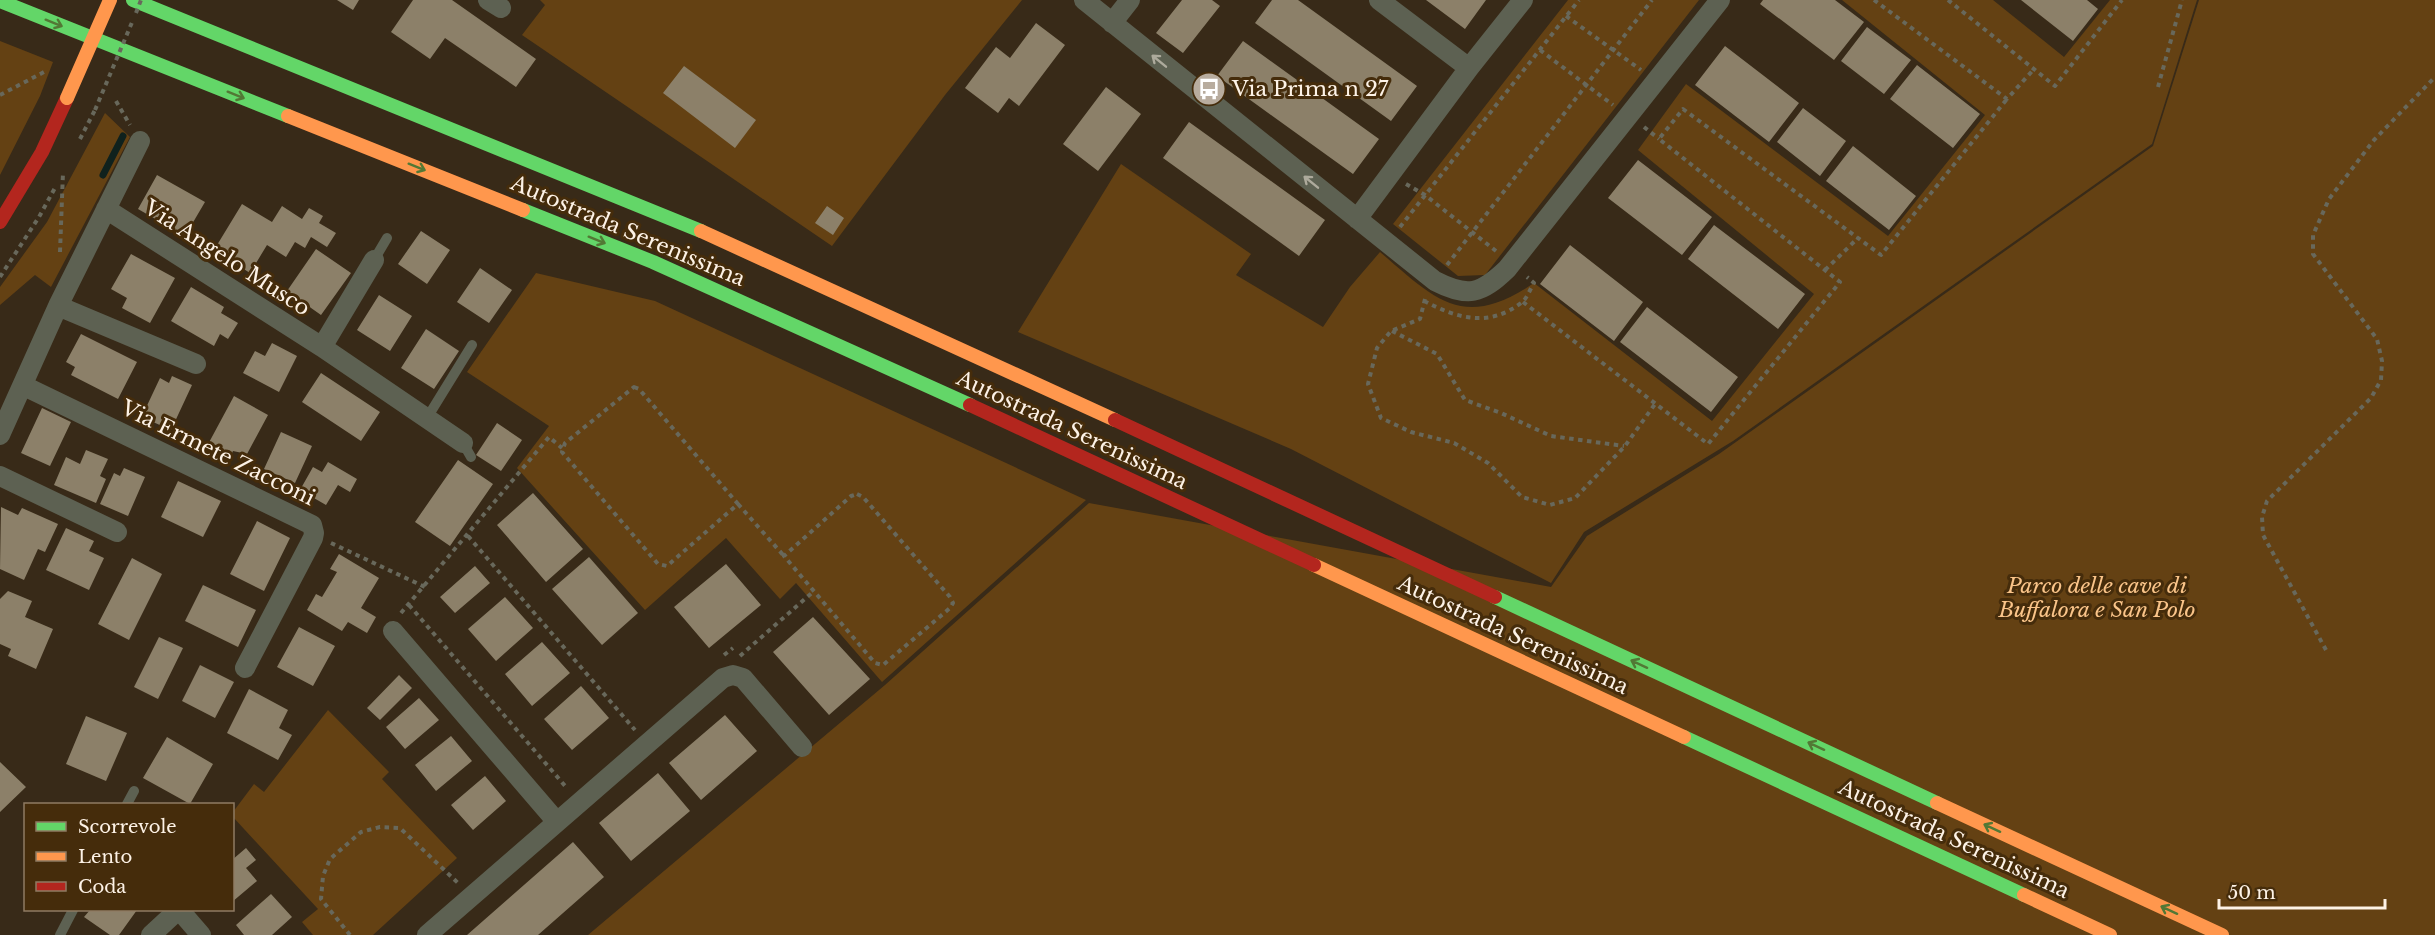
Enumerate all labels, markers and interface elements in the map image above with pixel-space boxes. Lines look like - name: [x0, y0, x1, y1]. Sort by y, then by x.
- one-way arrow: [45, 18, 63, 29]
- one-way arrow: [1151, 54, 1167, 67]
- bus stop icon: Via Prima n 27: [1191, 71, 1227, 107]
- place label: Via Prima n 27: [1231, 76, 1389, 102]
- one-way arrow: [226, 90, 244, 101]
- one-way arrow: [407, 162, 425, 173]
- street label: Autostrada Serenissima: [506, 169, 749, 292]
- one-way arrow: [1303, 176, 1319, 189]
- street label: Via Angelo Musco: [138, 194, 315, 321]
- one-way arrow: [588, 235, 606, 246]
- street label: Autostrada Serenissima: [951, 365, 1192, 495]
- street label: Via Ermete Zacconi: [116, 394, 319, 511]
- street label: Autostrada Serenissima: [1392, 570, 1633, 700]
- park label: Parco delle cave di Buffalora e San Polo: [1998, 573, 2195, 623]
- one-way arrow: [1630, 657, 1648, 669]
- one-way arrow: [1807, 739, 1825, 751]
- street label: Autostrada Serenissima: [1833, 774, 2074, 904]
- legend: [24, 803, 234, 911]
- text: Scorrevole: [78, 816, 177, 838]
- one-way arrow: [1984, 822, 2002, 833]
- text: Lento: [78, 846, 132, 868]
- scale bar: [2219, 872, 2386, 910]
- text: Coda: [78, 876, 126, 898]
- text: 50 m: [2228, 882, 2276, 904]
- one-way arrow: [2161, 904, 2179, 916]

